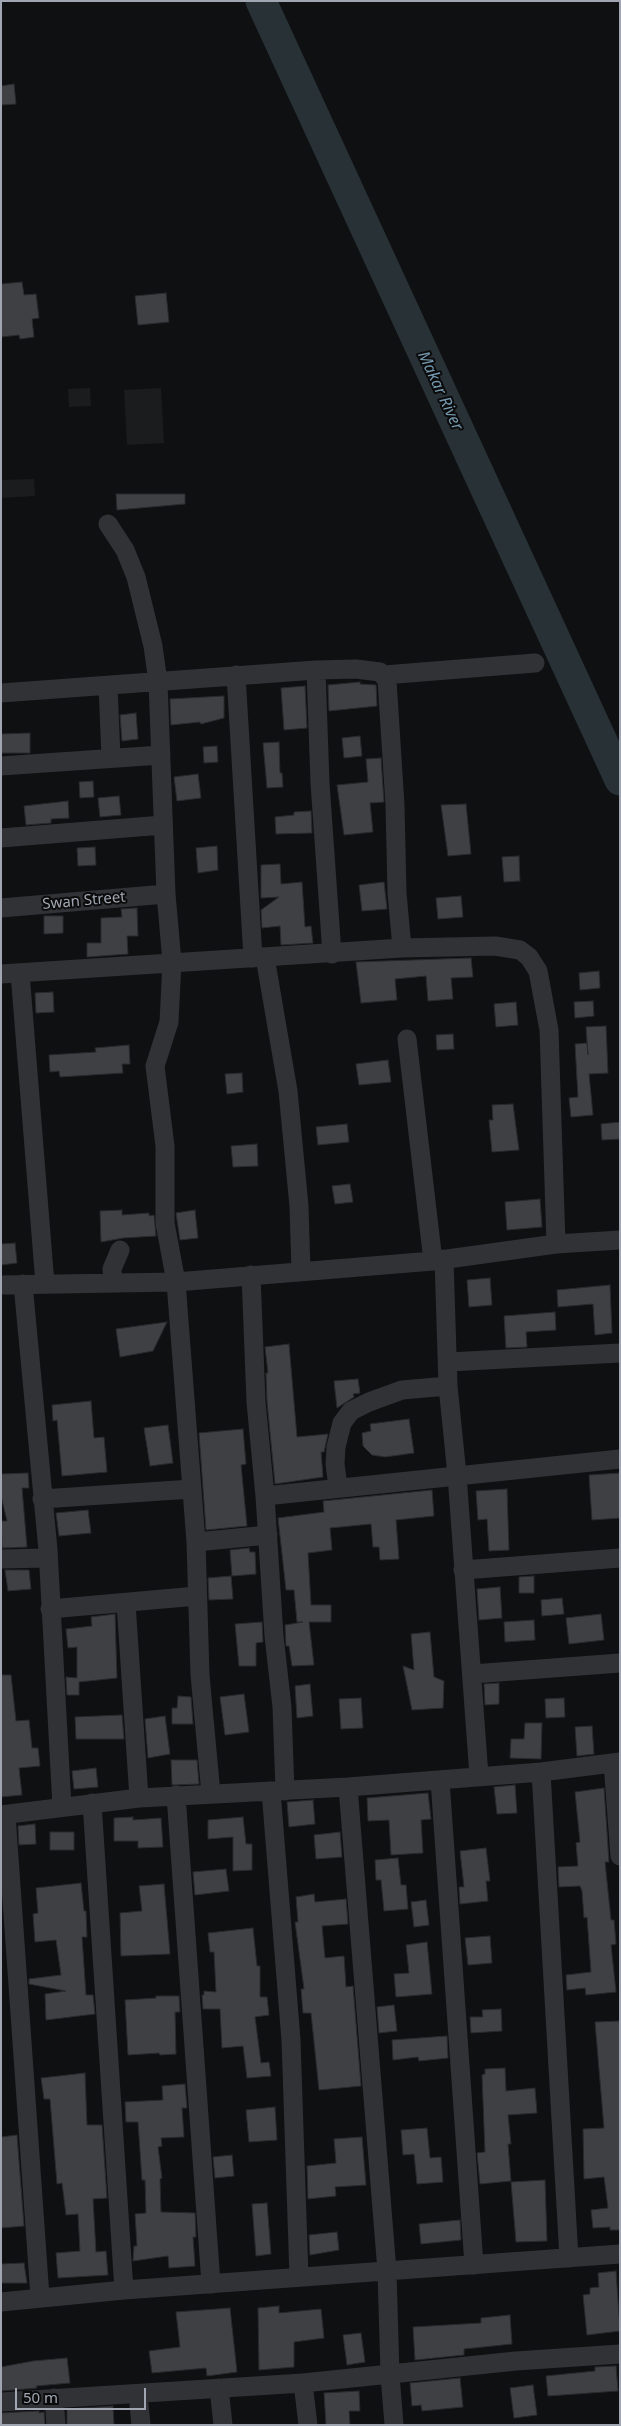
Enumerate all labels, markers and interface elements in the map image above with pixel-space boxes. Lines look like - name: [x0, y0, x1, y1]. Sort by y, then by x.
- water label: Makar River: [413, 348, 467, 434]
- street label: Swan Street: [42, 888, 126, 914]
- scale bar: [18, 2378, 149, 2410]
- text: 50 m: [23, 2387, 58, 2407]

